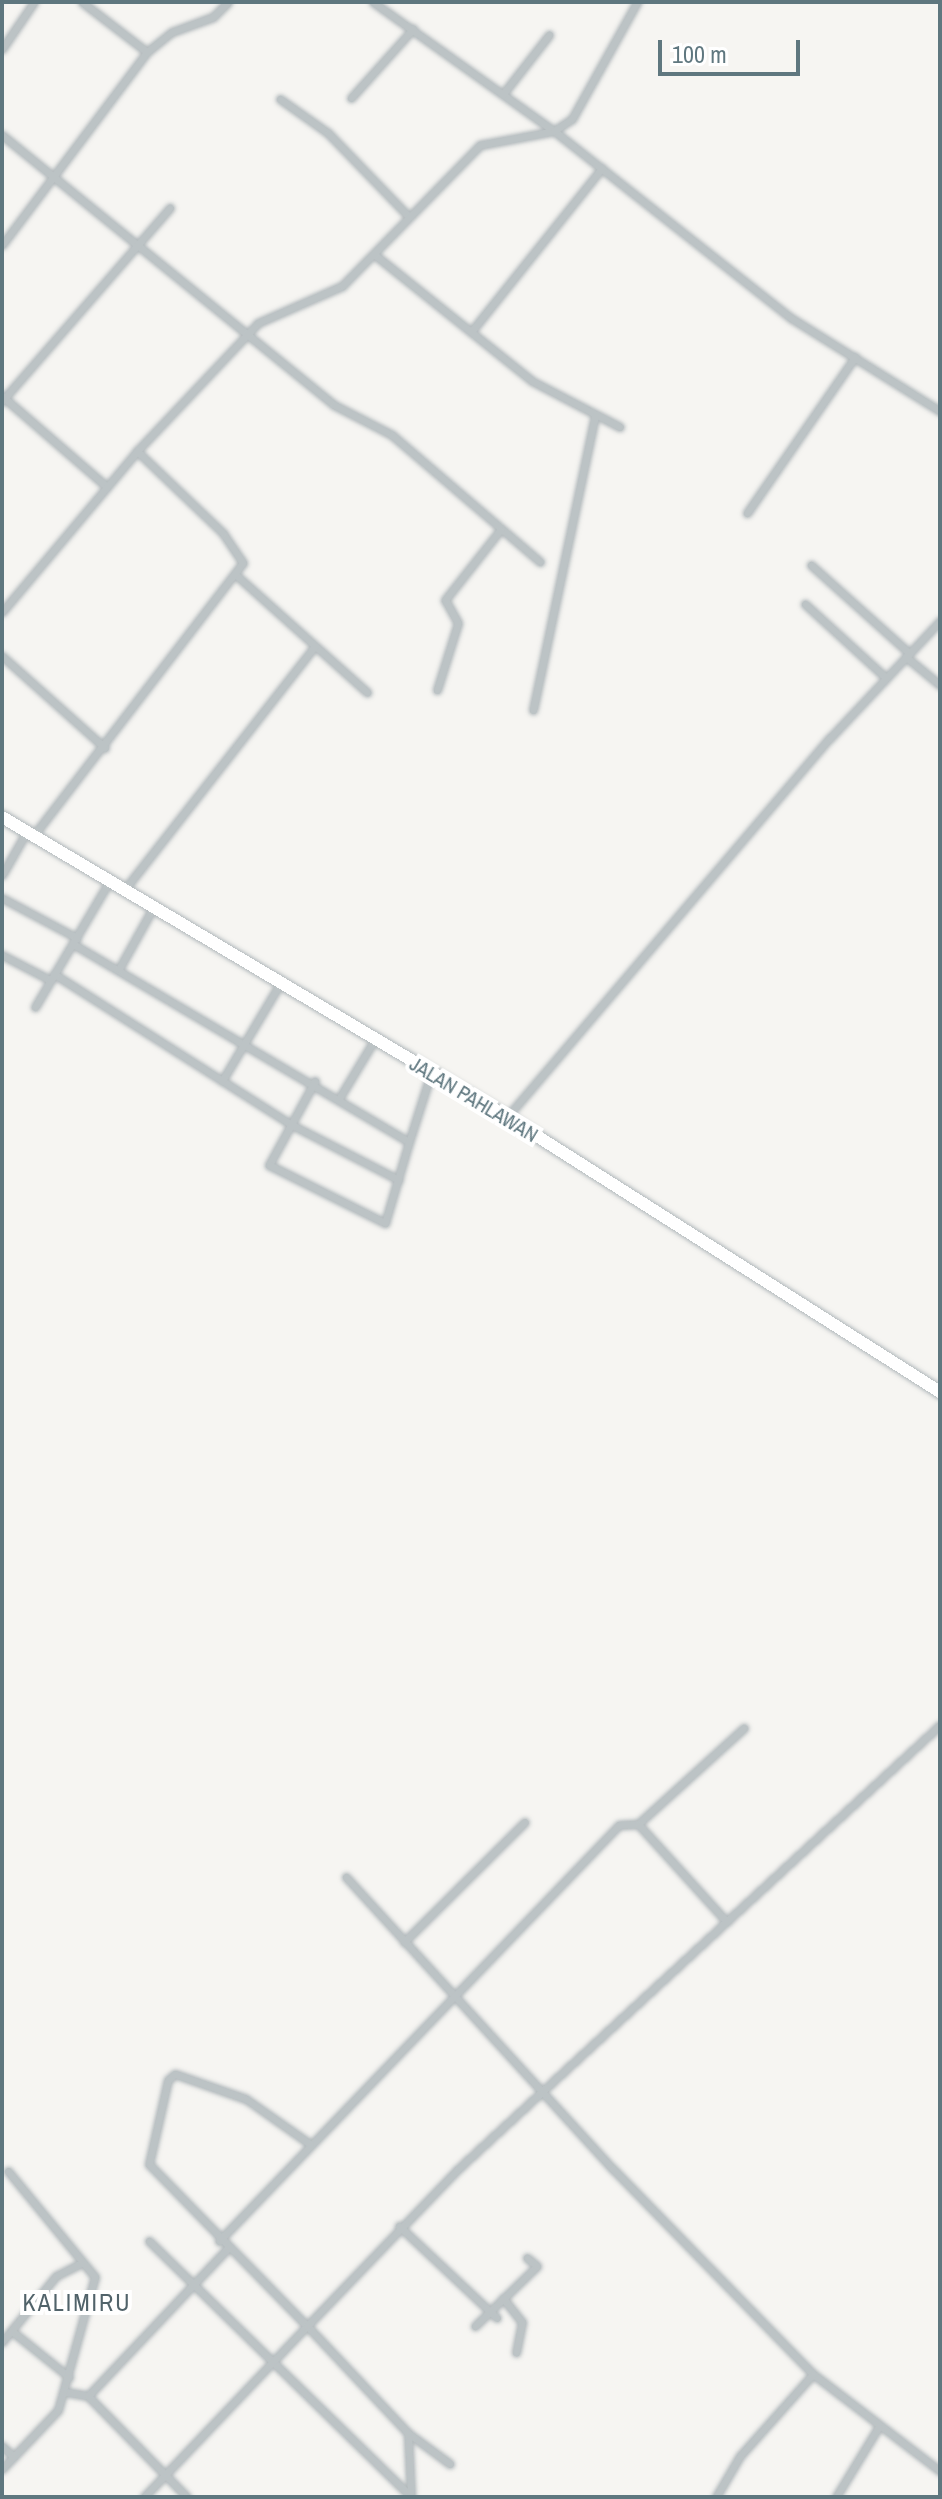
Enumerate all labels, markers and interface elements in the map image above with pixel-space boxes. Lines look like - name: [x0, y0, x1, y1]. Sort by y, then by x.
- scale bar: [662, 24, 804, 74]
- text: 100 m: [672, 38, 727, 70]
- street label: JALAN PAHLAWAN: [406, 1051, 542, 1147]
- district label: KALIMIRU: [23, 2289, 131, 2317]

